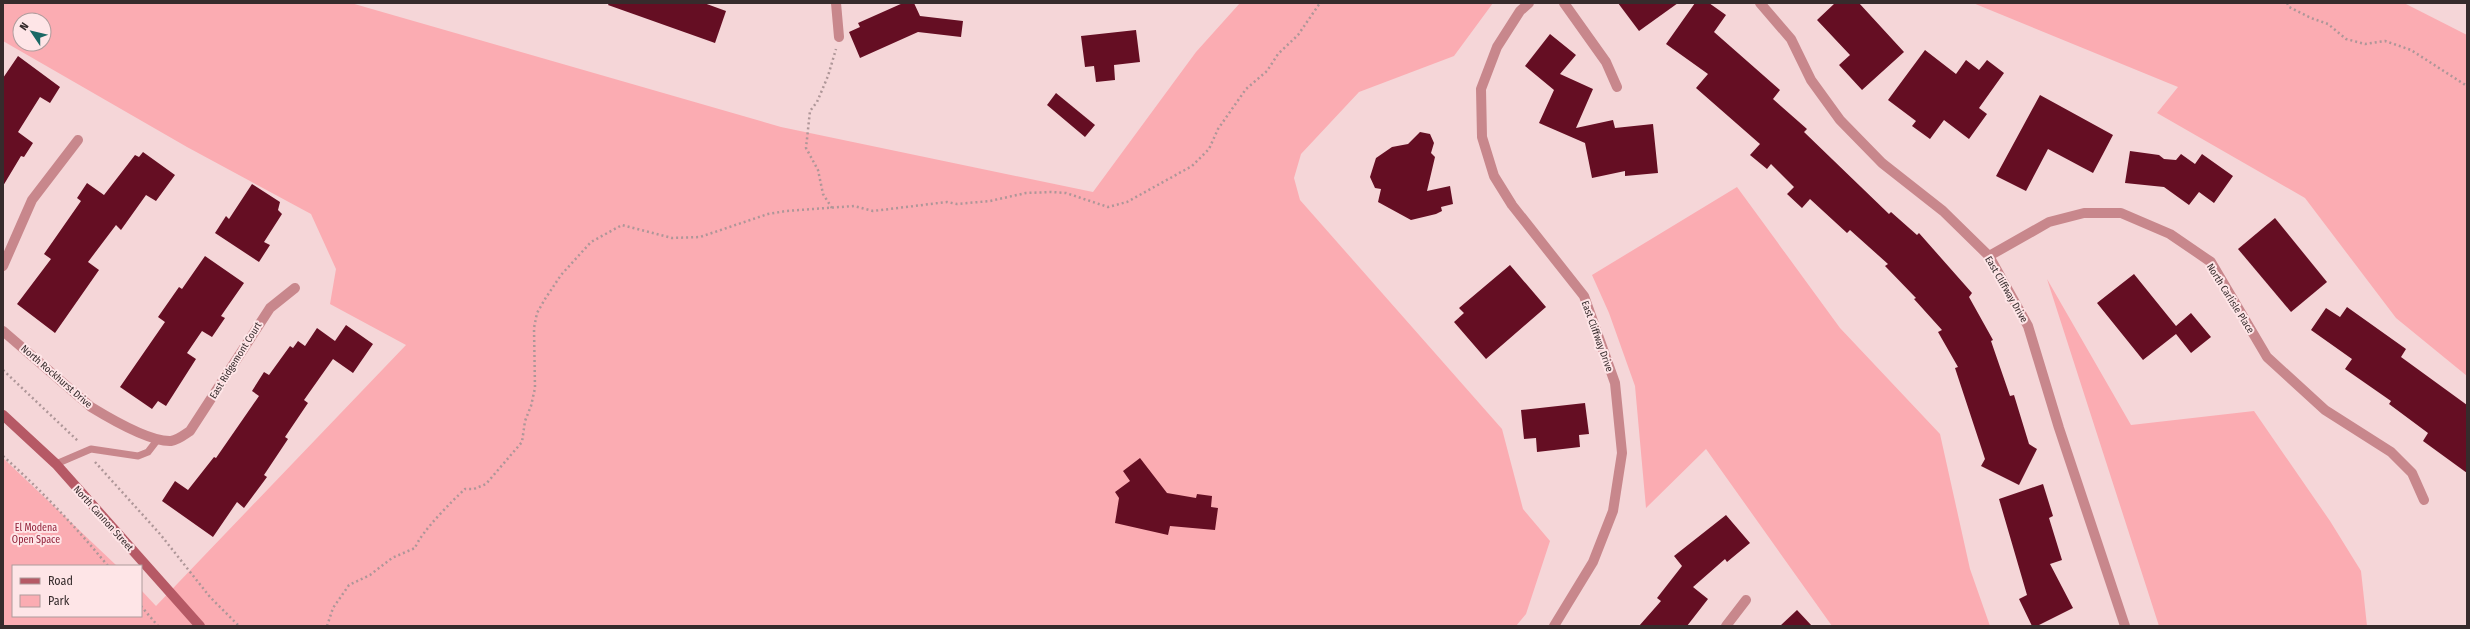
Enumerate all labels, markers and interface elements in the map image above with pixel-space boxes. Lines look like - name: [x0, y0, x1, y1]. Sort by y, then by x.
- north arrow: [12, 12, 52, 52]
- text: N: [17, 20, 31, 33]
- street label: East Cliffway Drive: [1982, 254, 2030, 325]
- street label: North Carlisle Place: [2204, 261, 2256, 336]
- street label: East Cliffway Drive: [1579, 299, 1615, 374]
- street label: East Ridgemont Court: [207, 319, 265, 401]
- street label: North Rockhurst Drive: [18, 343, 94, 411]
- street label: North Cannon Street: [71, 484, 136, 554]
- park label: El Modena Open Space: [12, 522, 60, 546]
- legend: [12, 565, 142, 617]
- text: Road: [48, 574, 73, 588]
- text: Park: [48, 594, 70, 608]

